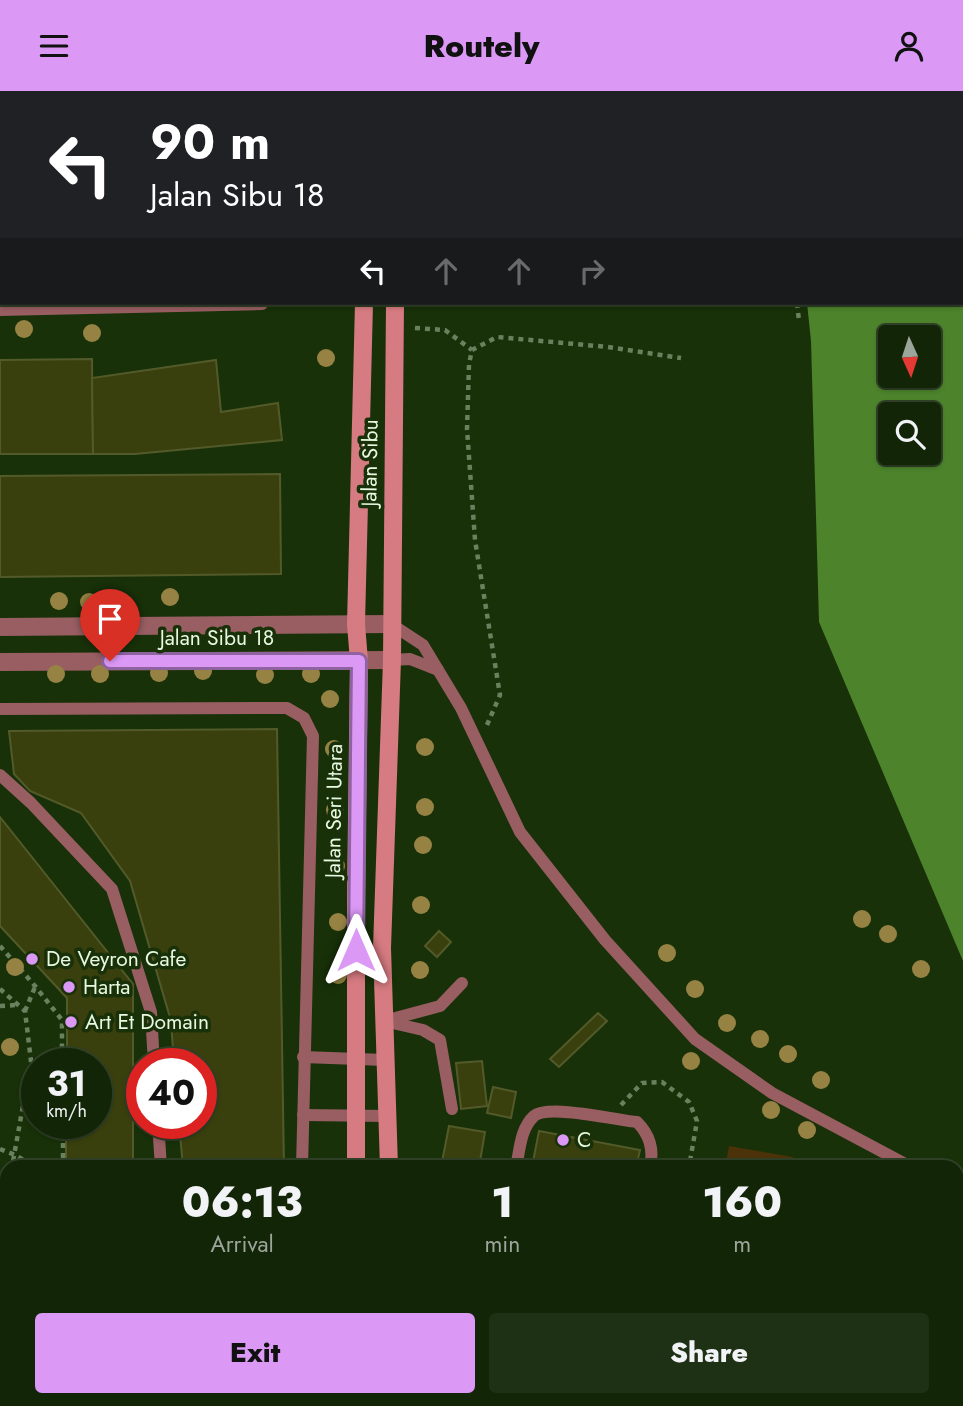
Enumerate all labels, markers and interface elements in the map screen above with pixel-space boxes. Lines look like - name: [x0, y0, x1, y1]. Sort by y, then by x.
- text: Routely: [424, 23, 539, 69]
- icon: menu: [35, 27, 73, 65]
- icon: person: [890, 27, 928, 65]
- text: 90 m: [150, 107, 270, 177]
- icon: left: [35, 119, 126, 210]
- text: Jalan Sibu 18: [150, 172, 325, 218]
- icon: left: [354, 252, 392, 290]
- icon: ahead: [427, 252, 465, 290]
- icon: ahead: [500, 252, 538, 290]
- icon: right: [573, 252, 611, 290]
- north arrow: [878, 325, 942, 389]
- map controls: [878, 325, 941, 465]
- button: search: [878, 402, 941, 465]
- street label: Jalan Sibu: [354, 419, 386, 510]
- pin: [80, 589, 140, 661]
- icon: arrive: [91, 600, 129, 638]
- street label: Jalan Sibu 18: [157, 623, 274, 653]
- street label: Jalan Seri Utara: [318, 744, 350, 881]
- position arrow: [319, 913, 393, 987]
- place label: De Veyron Cafe: [46, 944, 186, 974]
- marker: De Veyron Cafe: [24, 951, 40, 967]
- place label: Harta: [83, 972, 130, 1002]
- marker: Harta: [61, 979, 77, 995]
- place label: Art Et Domain: [85, 1007, 209, 1037]
- marker: Art Et Domain: [63, 1014, 79, 1030]
- speed limit sign: 40: [126, 1048, 217, 1139]
- text: 31: [47, 1059, 86, 1109]
- text: km/h: [46, 1098, 87, 1124]
- place label: C: [577, 1125, 591, 1155]
- marker: C: [555, 1132, 571, 1148]
- text: 06:13: [182, 1172, 303, 1233]
- text: 1: [491, 1172, 513, 1233]
- text: 160: [702, 1172, 782, 1233]
- text: Arrival: [210, 1227, 274, 1261]
- text: min: [484, 1227, 520, 1261]
- text: m: [733, 1227, 751, 1261]
- button: Exit: [35, 1313, 475, 1393]
- button: Share: [489, 1313, 929, 1393]

